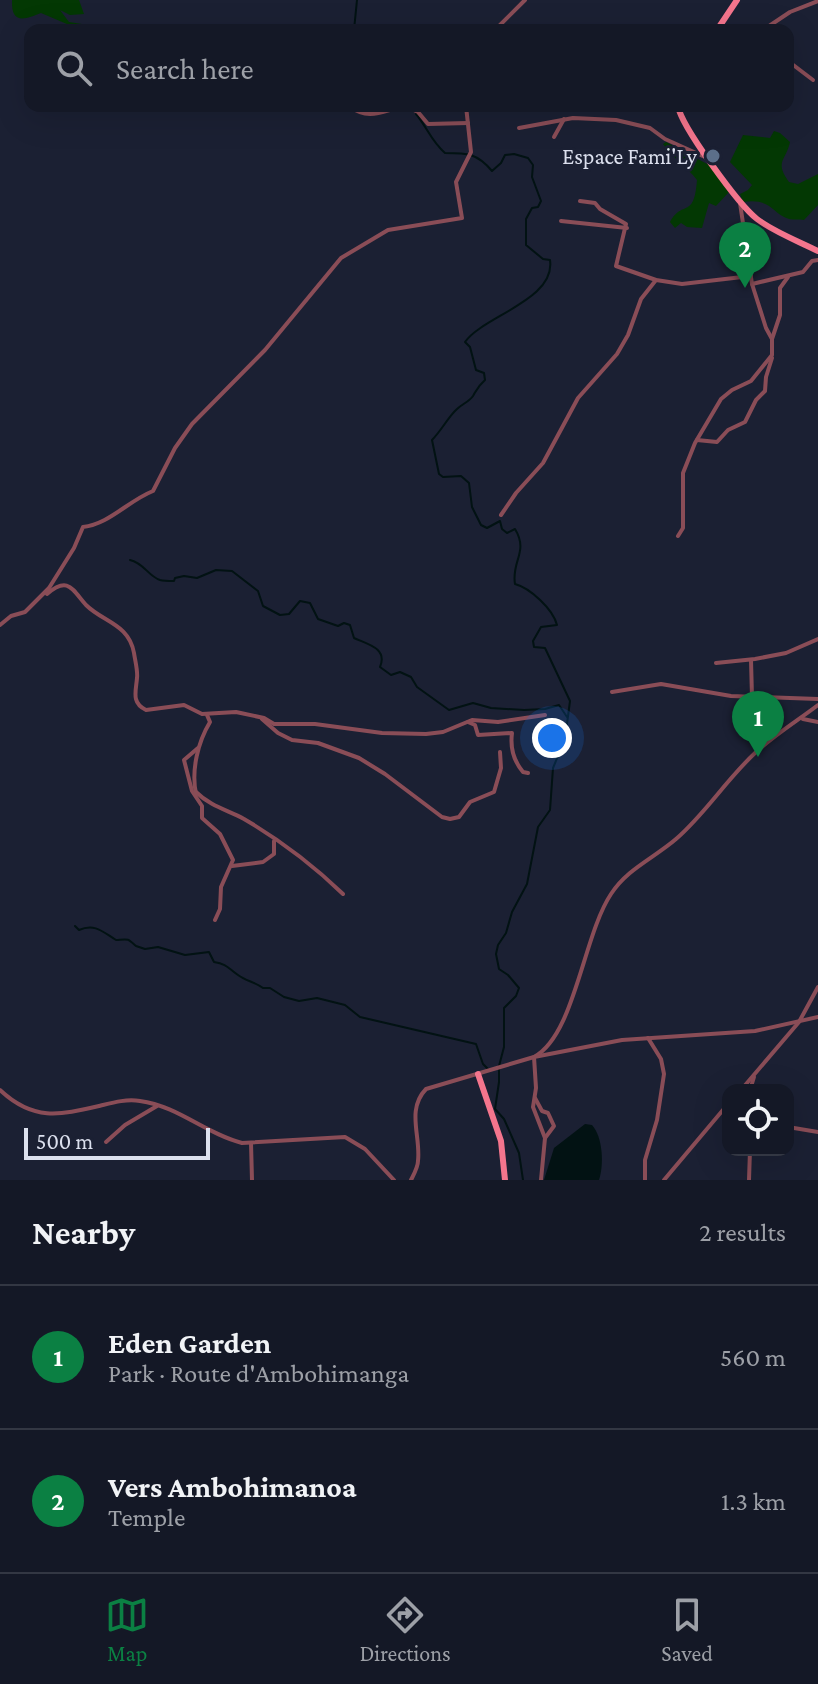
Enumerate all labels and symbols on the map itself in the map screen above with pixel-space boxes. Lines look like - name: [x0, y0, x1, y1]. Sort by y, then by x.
- place label: Espace Fami'Ly: [562, 144, 698, 169]
- marker: Espace Fami'Ly: [704, 147, 722, 165]
- pin: 2: [719, 222, 771, 288]
- pin: 1: [732, 691, 784, 757]
- your location: [532, 718, 572, 758]
- scale bar: [24, 1124, 210, 1160]

